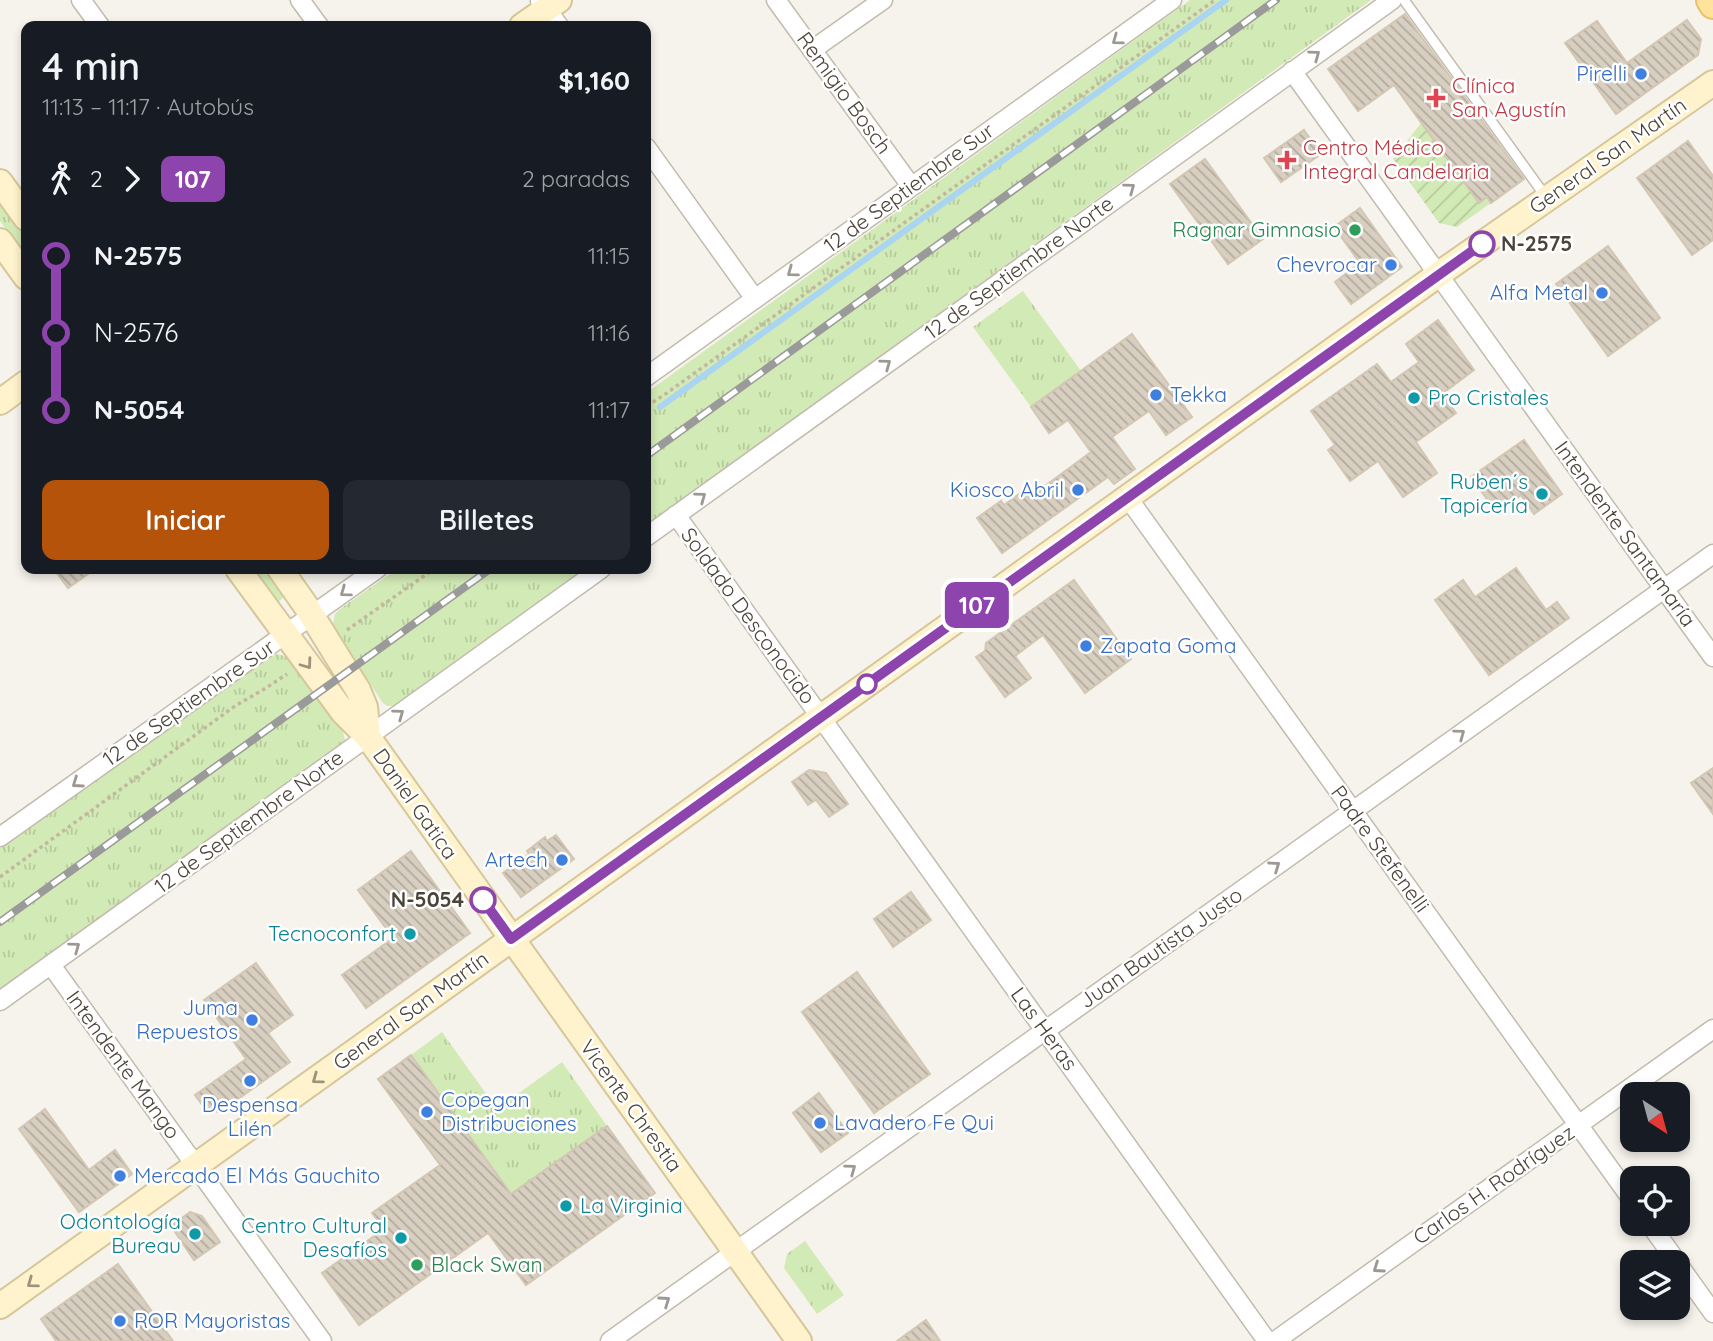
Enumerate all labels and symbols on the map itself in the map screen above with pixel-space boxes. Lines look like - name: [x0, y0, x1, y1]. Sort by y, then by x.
- street label: Remigio Bosch: [792, 26, 898, 158]
- one-way arrow: [1112, 32, 1125, 44]
- one-way arrow: [1307, 51, 1320, 64]
- place label: Pirelli: [1576, 60, 1627, 86]
- marker: Pirelli: [1633, 66, 1649, 82]
- place label: Clínica San Agustín: [1452, 72, 1566, 122]
- marker: Clínica San Agustín: [1426, 88, 1446, 108]
- street label: General San Martín: [1524, 91, 1691, 219]
- street label: 12 de Septiembre Sur: [818, 117, 999, 258]
- place label: Centro Médico Integral Candelaria: [1303, 134, 1489, 184]
- marker: Centro Médico Integral Candelaria: [1277, 150, 1297, 170]
- one-way arrow: [1122, 184, 1135, 196]
- street label: 12 de Septiembre Norte: [919, 190, 1118, 345]
- place label: Ragnar Gimnasio: [1172, 216, 1341, 242]
- marker: Ragnar Gimnasio: [1347, 222, 1363, 238]
- place label: N-2575: [1501, 230, 1572, 256]
- marker: N-2575: [1469, 231, 1495, 257]
- place label: Chevrocar: [1276, 251, 1377, 277]
- marker: Chevrocar: [1383, 257, 1399, 273]
- one-way arrow: [787, 264, 800, 276]
- place label: Alfa Metal: [1490, 279, 1588, 305]
- marker: Alfa Metal: [1594, 285, 1610, 301]
- one-way arrow: [878, 360, 891, 372]
- place label: Tekka: [1170, 381, 1227, 407]
- place label: Pro Cristales: [1428, 384, 1549, 410]
- marker: Tekka: [1148, 387, 1164, 403]
- marker: Pro Cristales: [1406, 390, 1422, 406]
- street label: Intendente Santamaría: [1550, 435, 1702, 631]
- place label: Ruben´s Tapicería: [1439, 468, 1528, 518]
- place label: Kiosco Abril: [950, 476, 1064, 502]
- marker: Kiosco Abril: [1070, 482, 1086, 498]
- marker: Ruben´s Tapicería: [1534, 486, 1550, 502]
- one-way arrow: [693, 493, 706, 505]
- street label: Soldado Desconocido: [676, 522, 822, 709]
- line badge: 107: [937, 582, 1017, 628]
- one-way arrow: [340, 584, 353, 596]
- place label: Zapata Goma: [1100, 632, 1236, 658]
- street label: 12 de Septiembre Sur: [97, 633, 280, 771]
- marker: Zapata Goma: [1078, 638, 1094, 654]
- one-way arrow: [298, 656, 311, 668]
- unlabelled marker: [857, 674, 877, 694]
- one-way arrow: [391, 710, 404, 722]
- one-way arrow: [1452, 730, 1465, 743]
- street label: Daniel Gatica: [368, 743, 464, 864]
- street label: 12 de Septiembre Norte: [149, 744, 348, 899]
- one-way arrow: [72, 774, 85, 787]
- street label: Padre Stefenelli: [1326, 780, 1436, 917]
- place label: Artech: [485, 846, 548, 872]
- marker: Artech: [554, 852, 570, 868]
- one-way arrow: [1267, 862, 1280, 875]
- street label: Juan Bautista Justo: [1074, 881, 1247, 1013]
- place label: N-5054: [391, 886, 464, 912]
- marker: N-5054: [470, 887, 496, 913]
- place label: Tecnoconfort: [268, 920, 396, 946]
- marker: Tecnoconfort: [402, 926, 418, 942]
- one-way arrow: [67, 943, 80, 955]
- street label: General San Martín: [328, 945, 493, 1075]
- street label: Las Heras: [1006, 982, 1084, 1075]
- street label: Intendente Mango: [61, 985, 186, 1144]
- place label: Juma Repuestos: [136, 994, 238, 1044]
- marker: Juma Repuestos: [244, 1012, 260, 1028]
- street label: Vicente Chrestia: [575, 1034, 689, 1177]
- one-way arrow: [312, 1071, 325, 1083]
- marker: Despensa Lilén: [242, 1073, 258, 1089]
- north arrow: [1620, 1082, 1690, 1152]
- place label: Copegan Distribuciones: [441, 1086, 577, 1136]
- place label: Despensa Lilén: [202, 1091, 298, 1141]
- marker: Copegan Distribuciones: [419, 1104, 435, 1120]
- place label: Lavadero Fe Qui: [834, 1109, 994, 1135]
- marker: Lavadero Fe Qui: [812, 1115, 828, 1131]
- street label: Carlos H. Rodríguez: [1408, 1119, 1579, 1250]
- place label: Mercado El Más Gauchito: [134, 1162, 380, 1188]
- one-way arrow: [843, 1165, 856, 1177]
- marker: Mercado El Más Gauchito: [112, 1168, 128, 1184]
- place label: La Virginia: [580, 1192, 683, 1218]
- marker: La Virginia: [558, 1198, 574, 1214]
- place label: Odontología Bureau: [60, 1208, 181, 1258]
- place label: Centro Cultural Desafíos: [241, 1212, 387, 1262]
- marker: Odontología Bureau: [187, 1226, 203, 1242]
- marker: Centro Cultural Desafíos: [393, 1230, 409, 1246]
- place label: Black Swan: [431, 1251, 543, 1277]
- marker: Black Swan: [409, 1257, 425, 1273]
- one-way arrow: [1373, 1260, 1386, 1272]
- one-way arrow: [27, 1275, 40, 1287]
- one-way arrow: [657, 1297, 670, 1309]
- place label: ROR Mayoristas: [134, 1307, 290, 1333]
- marker: ROR Mayoristas: [112, 1313, 128, 1329]

